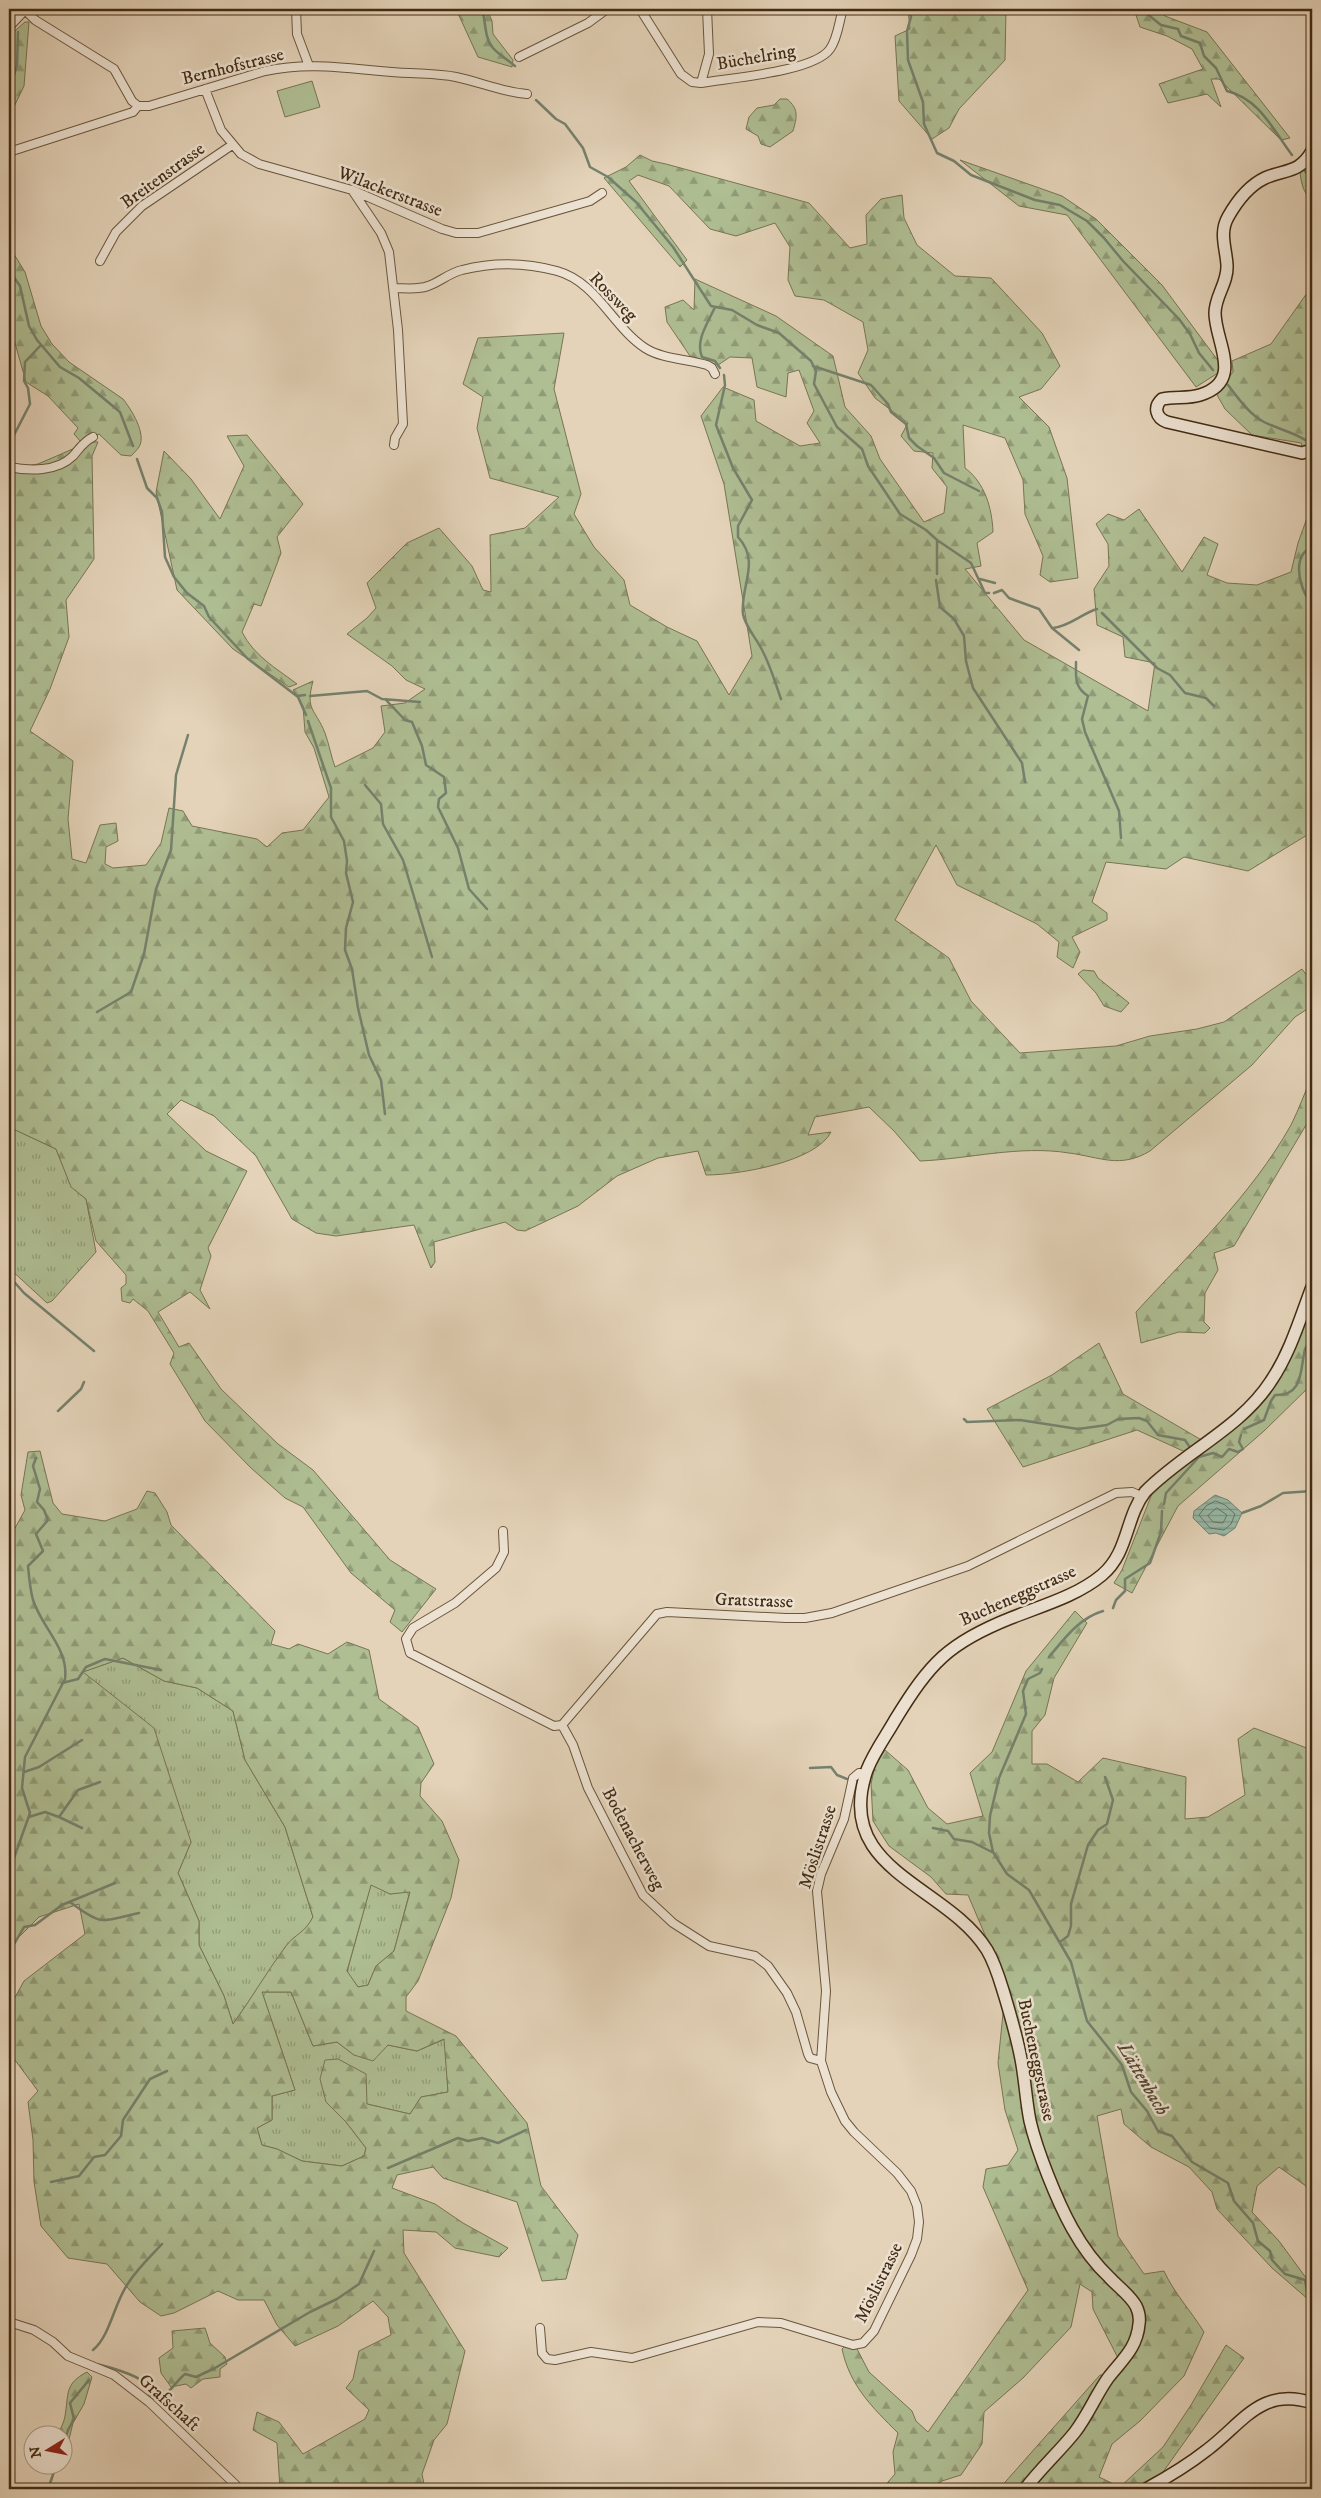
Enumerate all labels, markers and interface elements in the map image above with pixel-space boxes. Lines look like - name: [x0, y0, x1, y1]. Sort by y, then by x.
- street label: Büchelring: [715, 40, 797, 76]
- street label: Bernhofstrasse: [180, 44, 286, 90]
- street label: Breitenstrasse: [117, 138, 209, 214]
- street label: Wilackerstrasse: [334, 162, 445, 222]
- street label: Rossweg: [584, 268, 642, 327]
- street label: Bucheneggstrasse: [957, 1561, 1079, 1631]
- street label: Gratstrasse: [714, 1589, 794, 1613]
- street label: Bodenacherweg: [597, 1784, 669, 1894]
- street label: Möslistrasse: [794, 1802, 842, 1892]
- street label: Bucheneggstrasse: [1012, 1997, 1060, 2123]
- water label: Lättenbach: [1112, 2037, 1174, 2120]
- street label: Möslistrasse: [850, 2239, 908, 2327]
- street label: Grafschaft: [134, 2370, 204, 2436]
- north arrow: [22, 2426, 72, 2476]
- text: N: [26, 2444, 46, 2459]

